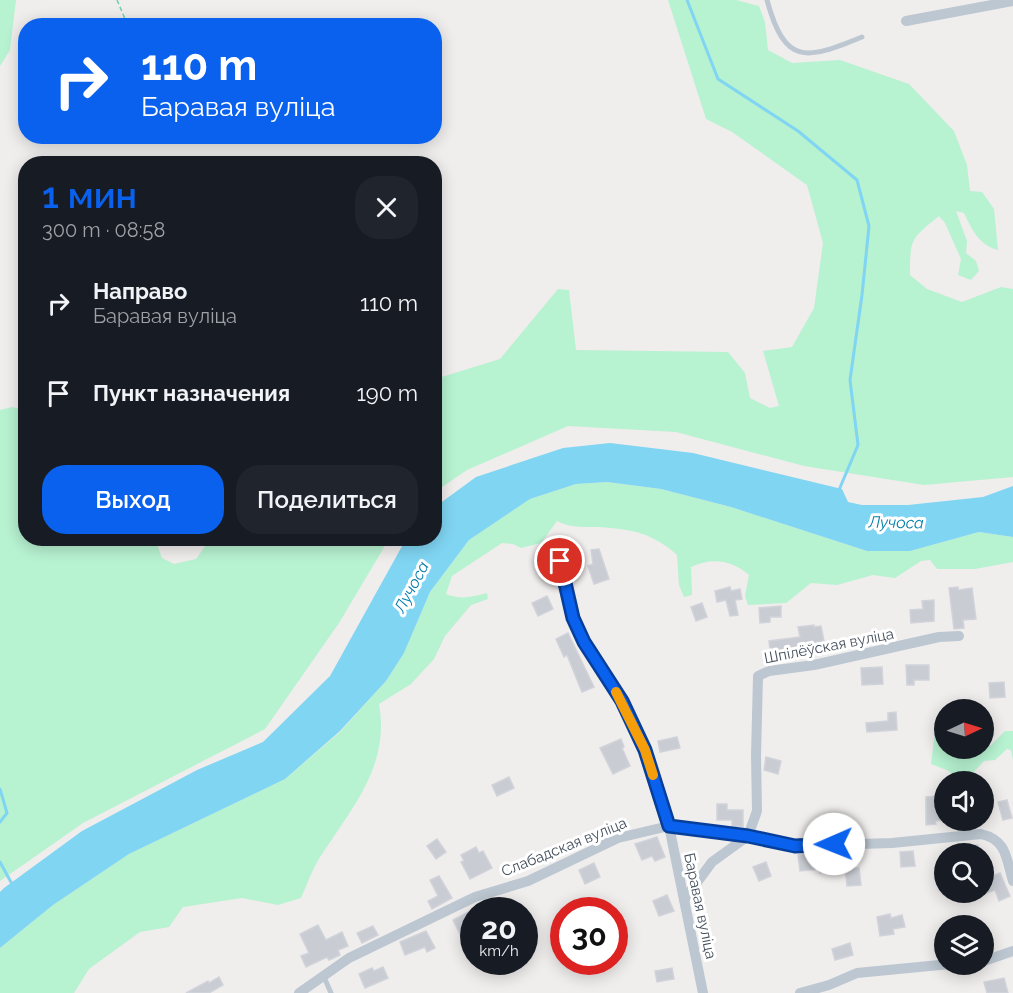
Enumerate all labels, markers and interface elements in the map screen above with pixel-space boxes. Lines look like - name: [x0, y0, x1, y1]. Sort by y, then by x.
- text: 110 m: [141, 41, 257, 90]
- icon: right: [42, 42, 120, 120]
- text: Баравая вуліца: [141, 91, 335, 122]
- text: 1 мин: [42, 174, 137, 216]
- button: close: [355, 176, 418, 239]
- text: 300 m · 08:58: [42, 218, 165, 242]
- text: Направо: [93, 278, 187, 304]
- icon: right: [42, 287, 75, 320]
- text: 110 m: [360, 290, 418, 316]
- text: Баравая вуліца: [93, 304, 237, 328]
- icon: arrive: [42, 377, 75, 410]
- text: Пункт назначения: [93, 380, 290, 406]
- text: 190 m: [356, 380, 418, 406]
- button: Выход: [42, 465, 224, 534]
- button: Поделиться: [236, 465, 418, 534]
- water label: Лучоса: [867, 513, 924, 532]
- pin: [534, 535, 585, 586]
- icon: arrive: [543, 544, 576, 577]
- water label: Лучоса: [390, 558, 433, 617]
- street label: Шпілёўская вуліца: [763, 625, 895, 667]
- north arrow: [934, 699, 994, 759]
- map controls: [934, 699, 994, 975]
- button: sound: [934, 771, 994, 831]
- position arrow: [802, 812, 866, 876]
- street label: Слабадская вуліца: [499, 814, 629, 880]
- button: search: [934, 843, 994, 903]
- street label: Баравая вуліца: [680, 851, 720, 961]
- speed limit sign: 30: [550, 897, 628, 975]
- text: 20: [481, 911, 517, 946]
- button: layers: [934, 915, 994, 975]
- text: km/h: [479, 942, 519, 960]

